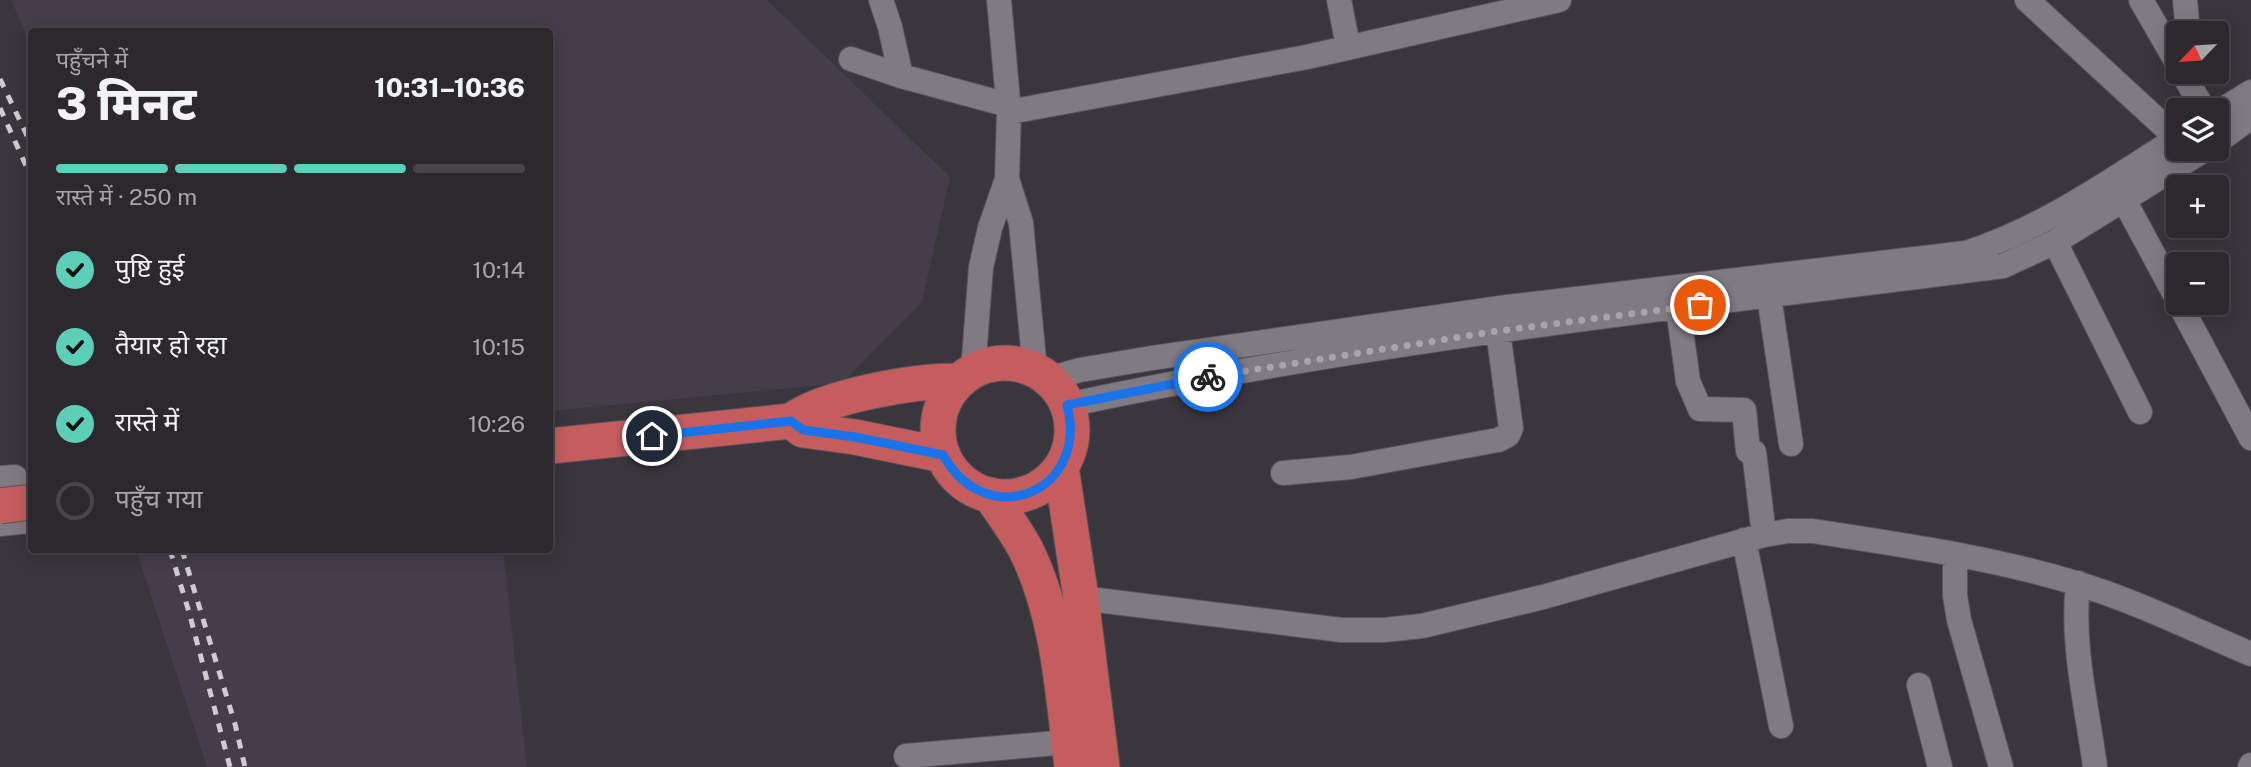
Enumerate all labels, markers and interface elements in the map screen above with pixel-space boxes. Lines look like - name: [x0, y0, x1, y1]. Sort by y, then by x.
- north arrow: [2166, 21, 2230, 84]
- map controls: [2166, 21, 2229, 315]
- text: पहुँचने में: [56, 46, 128, 73]
- text: 10:31–10:36: [374, 72, 525, 103]
- text: 3 मिनट: [56, 76, 196, 130]
- button: layers: [2166, 98, 2229, 161]
- button: +: [2166, 175, 2229, 238]
- text: रास्ते में · 250 m: [56, 183, 197, 210]
- icon: check: [56, 251, 94, 289]
- text: पुष्टि हुई: [115, 252, 185, 283]
- button: −: [2166, 252, 2229, 315]
- text: 10:14: [473, 256, 525, 283]
- pin: [1670, 275, 1730, 335]
- icon: bag: [1681, 286, 1719, 324]
- icon: check: [56, 328, 94, 366]
- text: तैयार हो रहा: [115, 329, 227, 360]
- text: 10:15: [472, 333, 525, 360]
- courier: [1173, 342, 1243, 412]
- icon: bike: [1189, 358, 1227, 396]
- icon: check: [56, 405, 94, 443]
- text: रास्ते में: [115, 406, 179, 437]
- pin: [622, 406, 682, 466]
- text: 10:26: [468, 410, 525, 437]
- icon: home: [633, 417, 671, 455]
- text: पहुँच गया: [115, 483, 203, 514]

